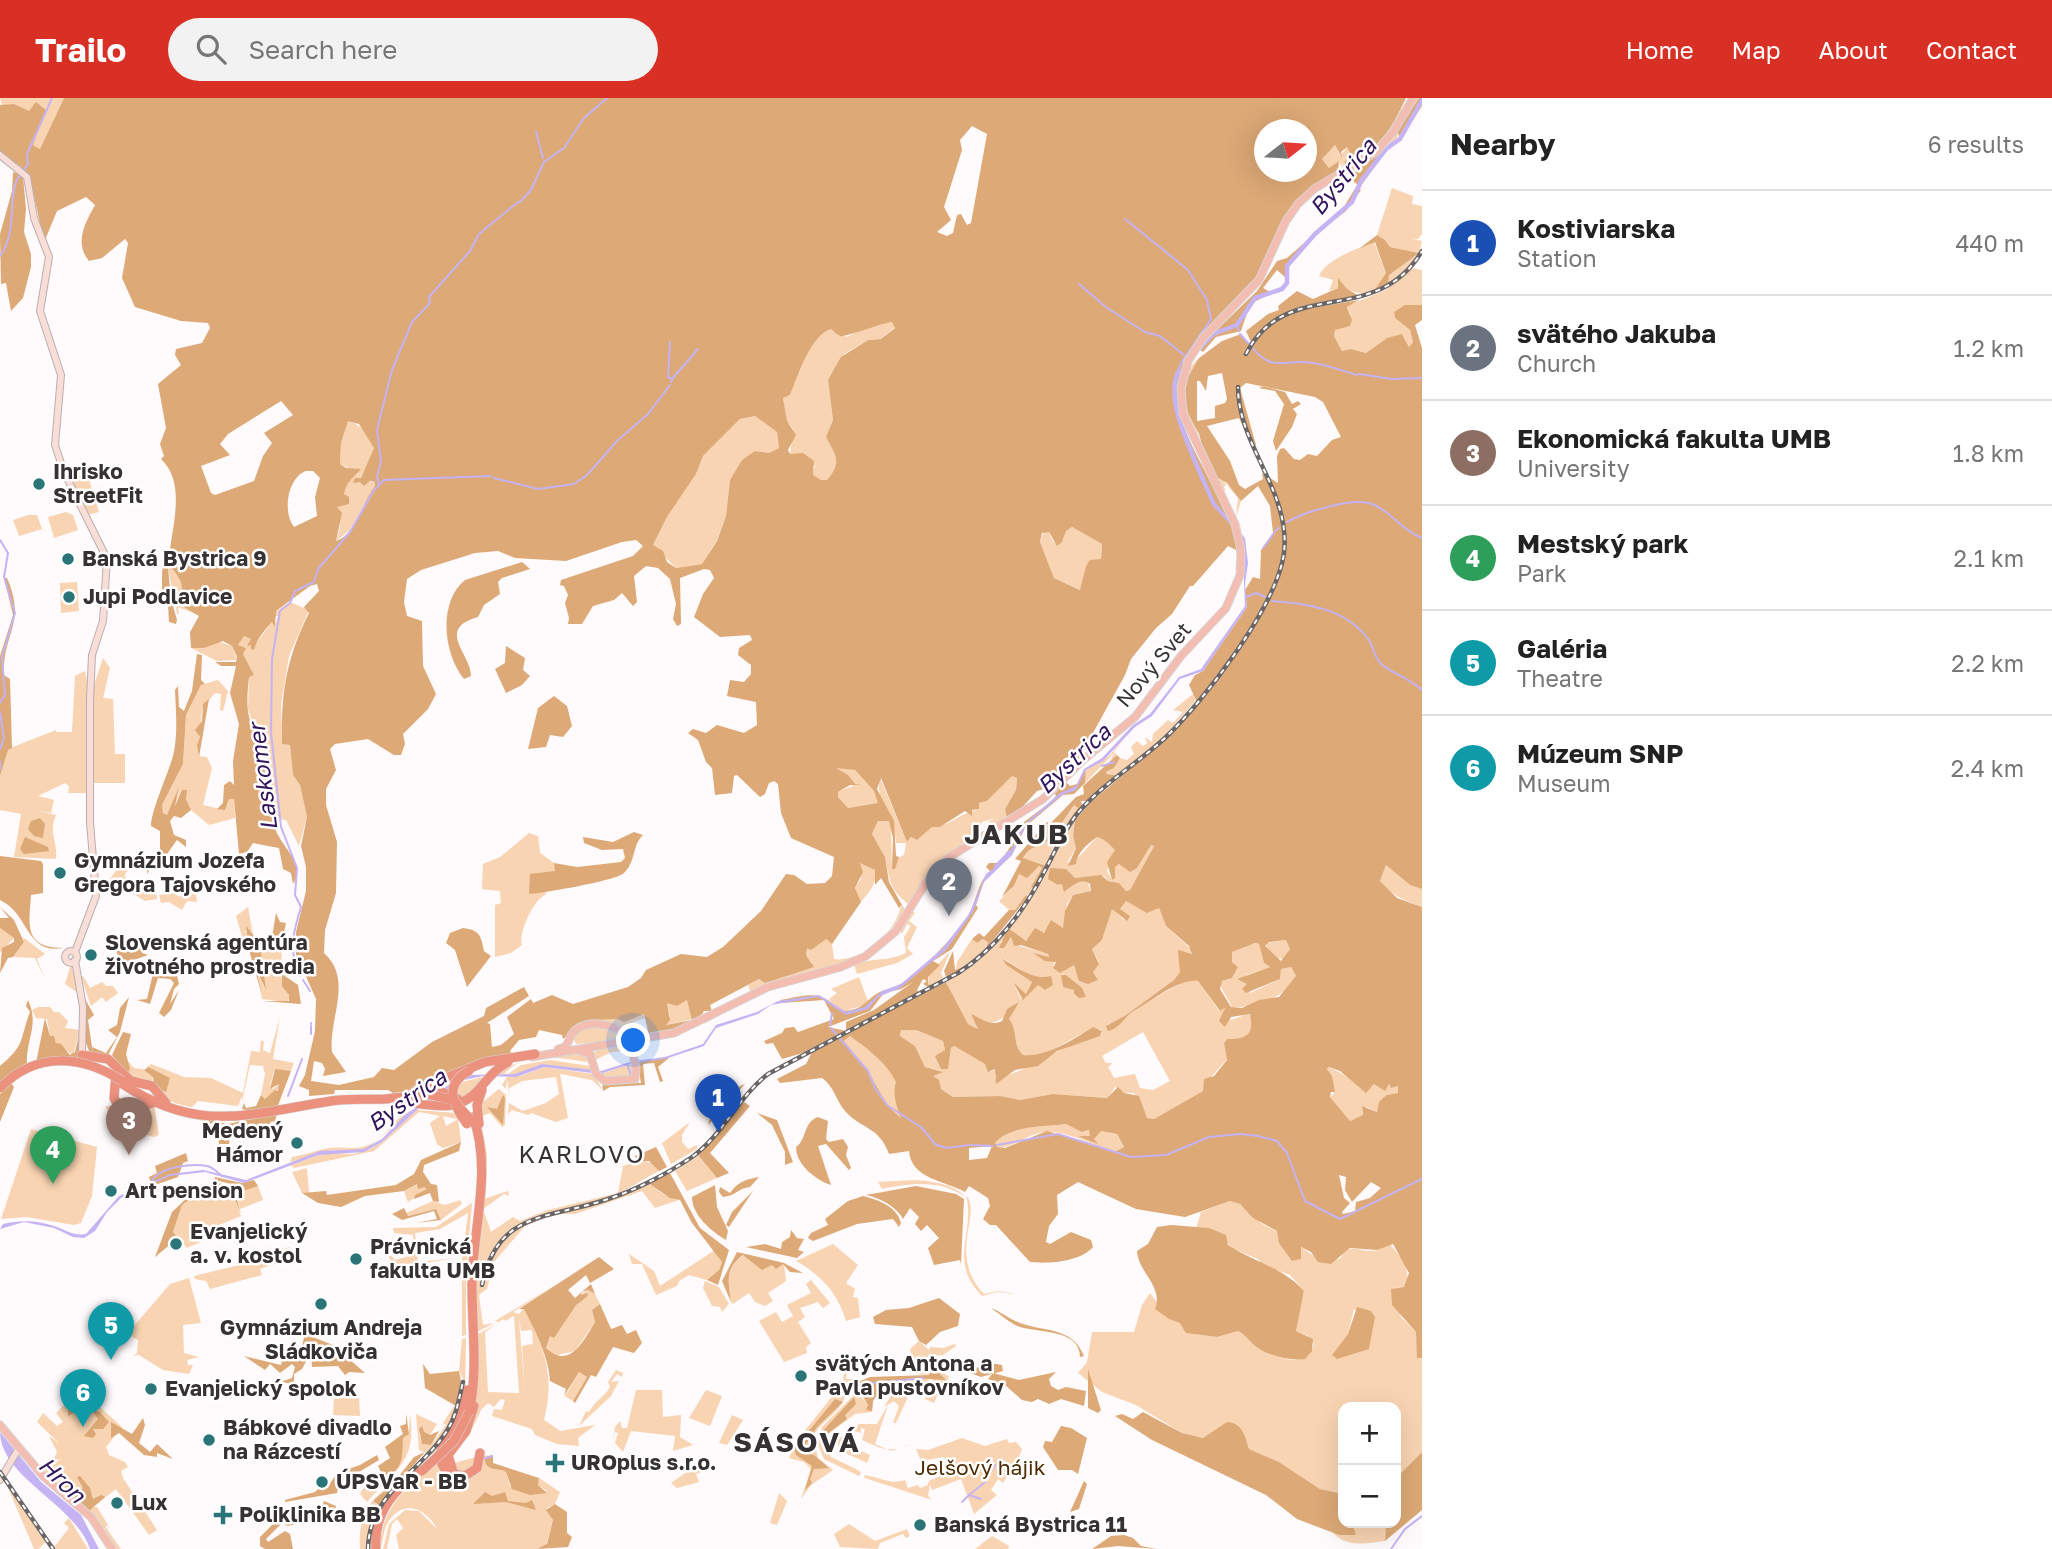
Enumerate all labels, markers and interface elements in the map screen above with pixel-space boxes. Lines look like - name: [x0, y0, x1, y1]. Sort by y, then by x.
- search box: [168, 18, 658, 81]
- text: Trailo: [35, 30, 126, 69]
- icon: search: [192, 30, 230, 68]
- text: Search here: [248, 34, 397, 65]
- text: Home: [1626, 35, 1694, 64]
- text: Map: [1732, 35, 1781, 64]
- text: About: [1819, 35, 1888, 64]
- text: Contact: [1926, 35, 2017, 64]
- north arrow: [1254, 119, 1317, 182]
- text: Nearby: [1450, 126, 1555, 162]
- text: 6 results: [1928, 130, 2024, 158]
- water label: Bystrica: [1303, 132, 1382, 220]
- text: Kostiviarska: [1517, 213, 1675, 244]
- text: 1: [1467, 229, 1479, 257]
- text: 440 m: [1956, 229, 2024, 257]
- text: Station: [1517, 244, 1597, 272]
- text: svätého Jakuba: [1517, 318, 1716, 349]
- text: 2: [1466, 334, 1480, 362]
- text: 1.2 km: [1954, 334, 2024, 362]
- text: Church: [1517, 349, 1596, 377]
- text: Ekonomická fakulta UMB: [1517, 423, 1831, 454]
- text: 3: [1466, 439, 1480, 467]
- text: 1.8 km: [1953, 439, 2024, 467]
- text: University: [1517, 454, 1630, 482]
- place label: Ihrisko StreetFit: [53, 458, 143, 508]
- marker: Ihrisko StreetFit: [31, 476, 47, 492]
- text: Mestský park: [1517, 528, 1689, 559]
- text: 4: [1466, 544, 1480, 572]
- text: 2.1 km: [1954, 544, 2024, 572]
- place label: Banská Bystrica 9: [82, 545, 267, 571]
- marker: Banská Bystrica 9: [60, 551, 76, 567]
- text: Park: [1517, 559, 1567, 587]
- place label: Jupi Podlavice: [83, 583, 233, 609]
- marker: Jupi Podlavice: [61, 589, 77, 605]
- street label: Nový Svet: [1110, 617, 1196, 712]
- text: Galéria: [1517, 633, 1607, 664]
- text: 5: [1466, 649, 1480, 677]
- text: 2.2 km: [1951, 649, 2024, 677]
- text: Theatre: [1517, 664, 1603, 692]
- water label: Bystrica: [1031, 717, 1117, 799]
- water label: Laskomer: [241, 719, 282, 832]
- text: Múzeum SNP: [1517, 738, 1683, 769]
- text: 6: [1466, 754, 1480, 782]
- text: 2.4 km: [1951, 754, 2024, 782]
- text: Museum: [1517, 769, 1611, 797]
- district label: JAKUB: [964, 817, 1070, 850]
- place label: Gymnázium Jozefa Gregora Tajovského: [74, 847, 276, 897]
- pin: 2: [926, 858, 972, 916]
- marker: Gymnázium Jozefa Gregora Tajovského: [52, 865, 68, 881]
- place label: Slovenská agentúra životného prostredia: [105, 929, 315, 979]
- marker: Slovenská agentúra životného prostredia: [83, 947, 99, 963]
- your location: [616, 1023, 650, 1057]
- water label: Bystrica: [361, 1061, 452, 1136]
- pin: 1: [695, 1074, 741, 1132]
- pin: 3: [106, 1097, 152, 1155]
- place label: Medený Hámor: [202, 1117, 283, 1167]
- pin: 4: [30, 1126, 76, 1184]
- marker: Medený Hámor: [289, 1135, 305, 1151]
- district label: KARLOVO: [519, 1139, 645, 1168]
- place label: Art pension: [125, 1177, 243, 1203]
- marker: Art pension: [103, 1183, 119, 1199]
- place label: Evanjelický a. v. kostol: [190, 1218, 308, 1268]
- place label: Právnická fakulta UMB: [370, 1233, 496, 1283]
- marker: Evanjelický a. v. kostol: [168, 1236, 184, 1252]
- marker: Právnická fakulta UMB: [348, 1251, 364, 1267]
- marker: Gymnázium Andreja Sládkoviča: [313, 1296, 329, 1312]
- pin: 5: [88, 1302, 134, 1360]
- place label: Gymnázium Andreja Sládkoviča: [220, 1314, 422, 1364]
- place label: svätých Antona a Pavla pustovníkov: [815, 1350, 1004, 1400]
- marker: svätých Antona a Pavla pustovníkov: [793, 1368, 809, 1384]
- pin: 6: [60, 1369, 106, 1427]
- place label: Evanjelický spolok: [165, 1375, 357, 1401]
- marker: Evanjelický spolok: [143, 1381, 159, 1397]
- map controls: [1338, 1402, 1401, 1528]
- button: +: [1338, 1402, 1401, 1465]
- place label: Bábkové divadlo na Rázcestí: [223, 1414, 392, 1464]
- district label: SÁSOVÁ: [733, 1425, 861, 1458]
- marker: Bábkové divadlo na Rázcestí: [201, 1432, 217, 1448]
- place label: UROplus s.r.o.: [571, 1449, 716, 1475]
- water label: Hron: [33, 1450, 93, 1509]
- marker: UROplus s.r.o.: [545, 1453, 565, 1473]
- park label: Jelšový hájik: [914, 1454, 1046, 1480]
- button: −: [1338, 1465, 1401, 1528]
- place label: ÚPSVaR - BB: [336, 1468, 468, 1494]
- marker: ÚPSVaR - BB: [314, 1474, 330, 1490]
- place label: Lux: [131, 1489, 167, 1515]
- marker: Lux: [109, 1495, 125, 1511]
- place label: Poliklinika BB: [239, 1501, 381, 1527]
- marker: Poliklinika BB: [213, 1505, 233, 1525]
- place label: Banská Bystrica 11: [934, 1511, 1127, 1537]
- marker: Banská Bystrica 11: [912, 1517, 928, 1533]

